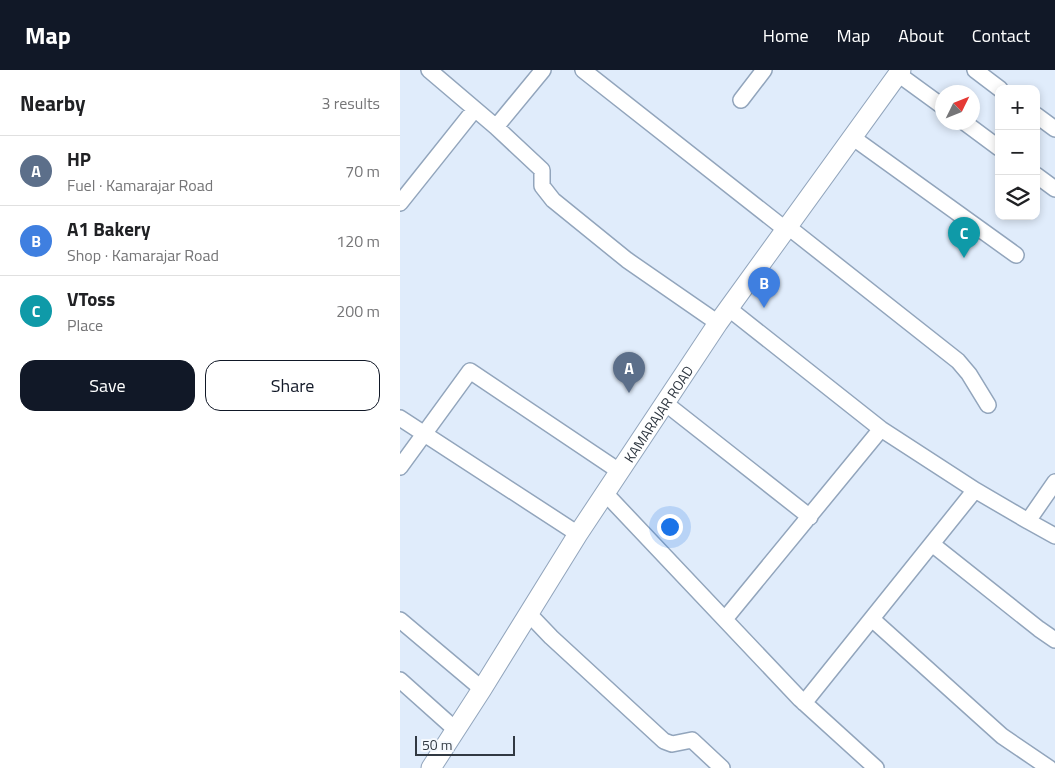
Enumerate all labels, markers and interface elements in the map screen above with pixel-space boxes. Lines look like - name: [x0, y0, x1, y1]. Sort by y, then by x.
- text: Map: [25, 17, 71, 53]
- text: Home: [763, 22, 809, 49]
- text: Map: [837, 22, 870, 49]
- text: About: [898, 22, 944, 49]
- text: Contact: [972, 22, 1030, 49]
- north arrow: [935, 85, 980, 130]
- map controls: [995, 85, 1040, 220]
- button: +: [995, 85, 1040, 130]
- text: Nearby: [20, 87, 85, 119]
- text: 3 results: [321, 91, 380, 115]
- button: −: [995, 130, 1040, 175]
- text: HP: [67, 144, 91, 173]
- text: A: [31, 159, 41, 183]
- text: 70 m: [345, 159, 380, 183]
- text: Fuel · Kamarajar Road: [67, 173, 213, 197]
- button: layers: [995, 175, 1040, 220]
- text: A1 Bakery: [67, 214, 150, 243]
- pin: C: [948, 217, 980, 258]
- text: B: [31, 229, 41, 253]
- text: 120 m: [336, 229, 380, 253]
- text: Shop · Kamarajar Road: [67, 243, 219, 267]
- pin: B: [748, 267, 780, 308]
- text: VToss: [67, 284, 115, 313]
- text: C: [32, 299, 40, 323]
- text: 200 m: [336, 299, 380, 323]
- text: Place: [67, 313, 103, 337]
- pin: A: [613, 352, 645, 393]
- button: Save: [20, 360, 195, 411]
- button: Share: [205, 360, 380, 411]
- street label: KAMARAJAR ROAD: [620, 363, 696, 465]
- your location: [657, 514, 683, 540]
- scale bar: [415, 733, 515, 756]
- text: 50 m: [422, 734, 452, 755]

